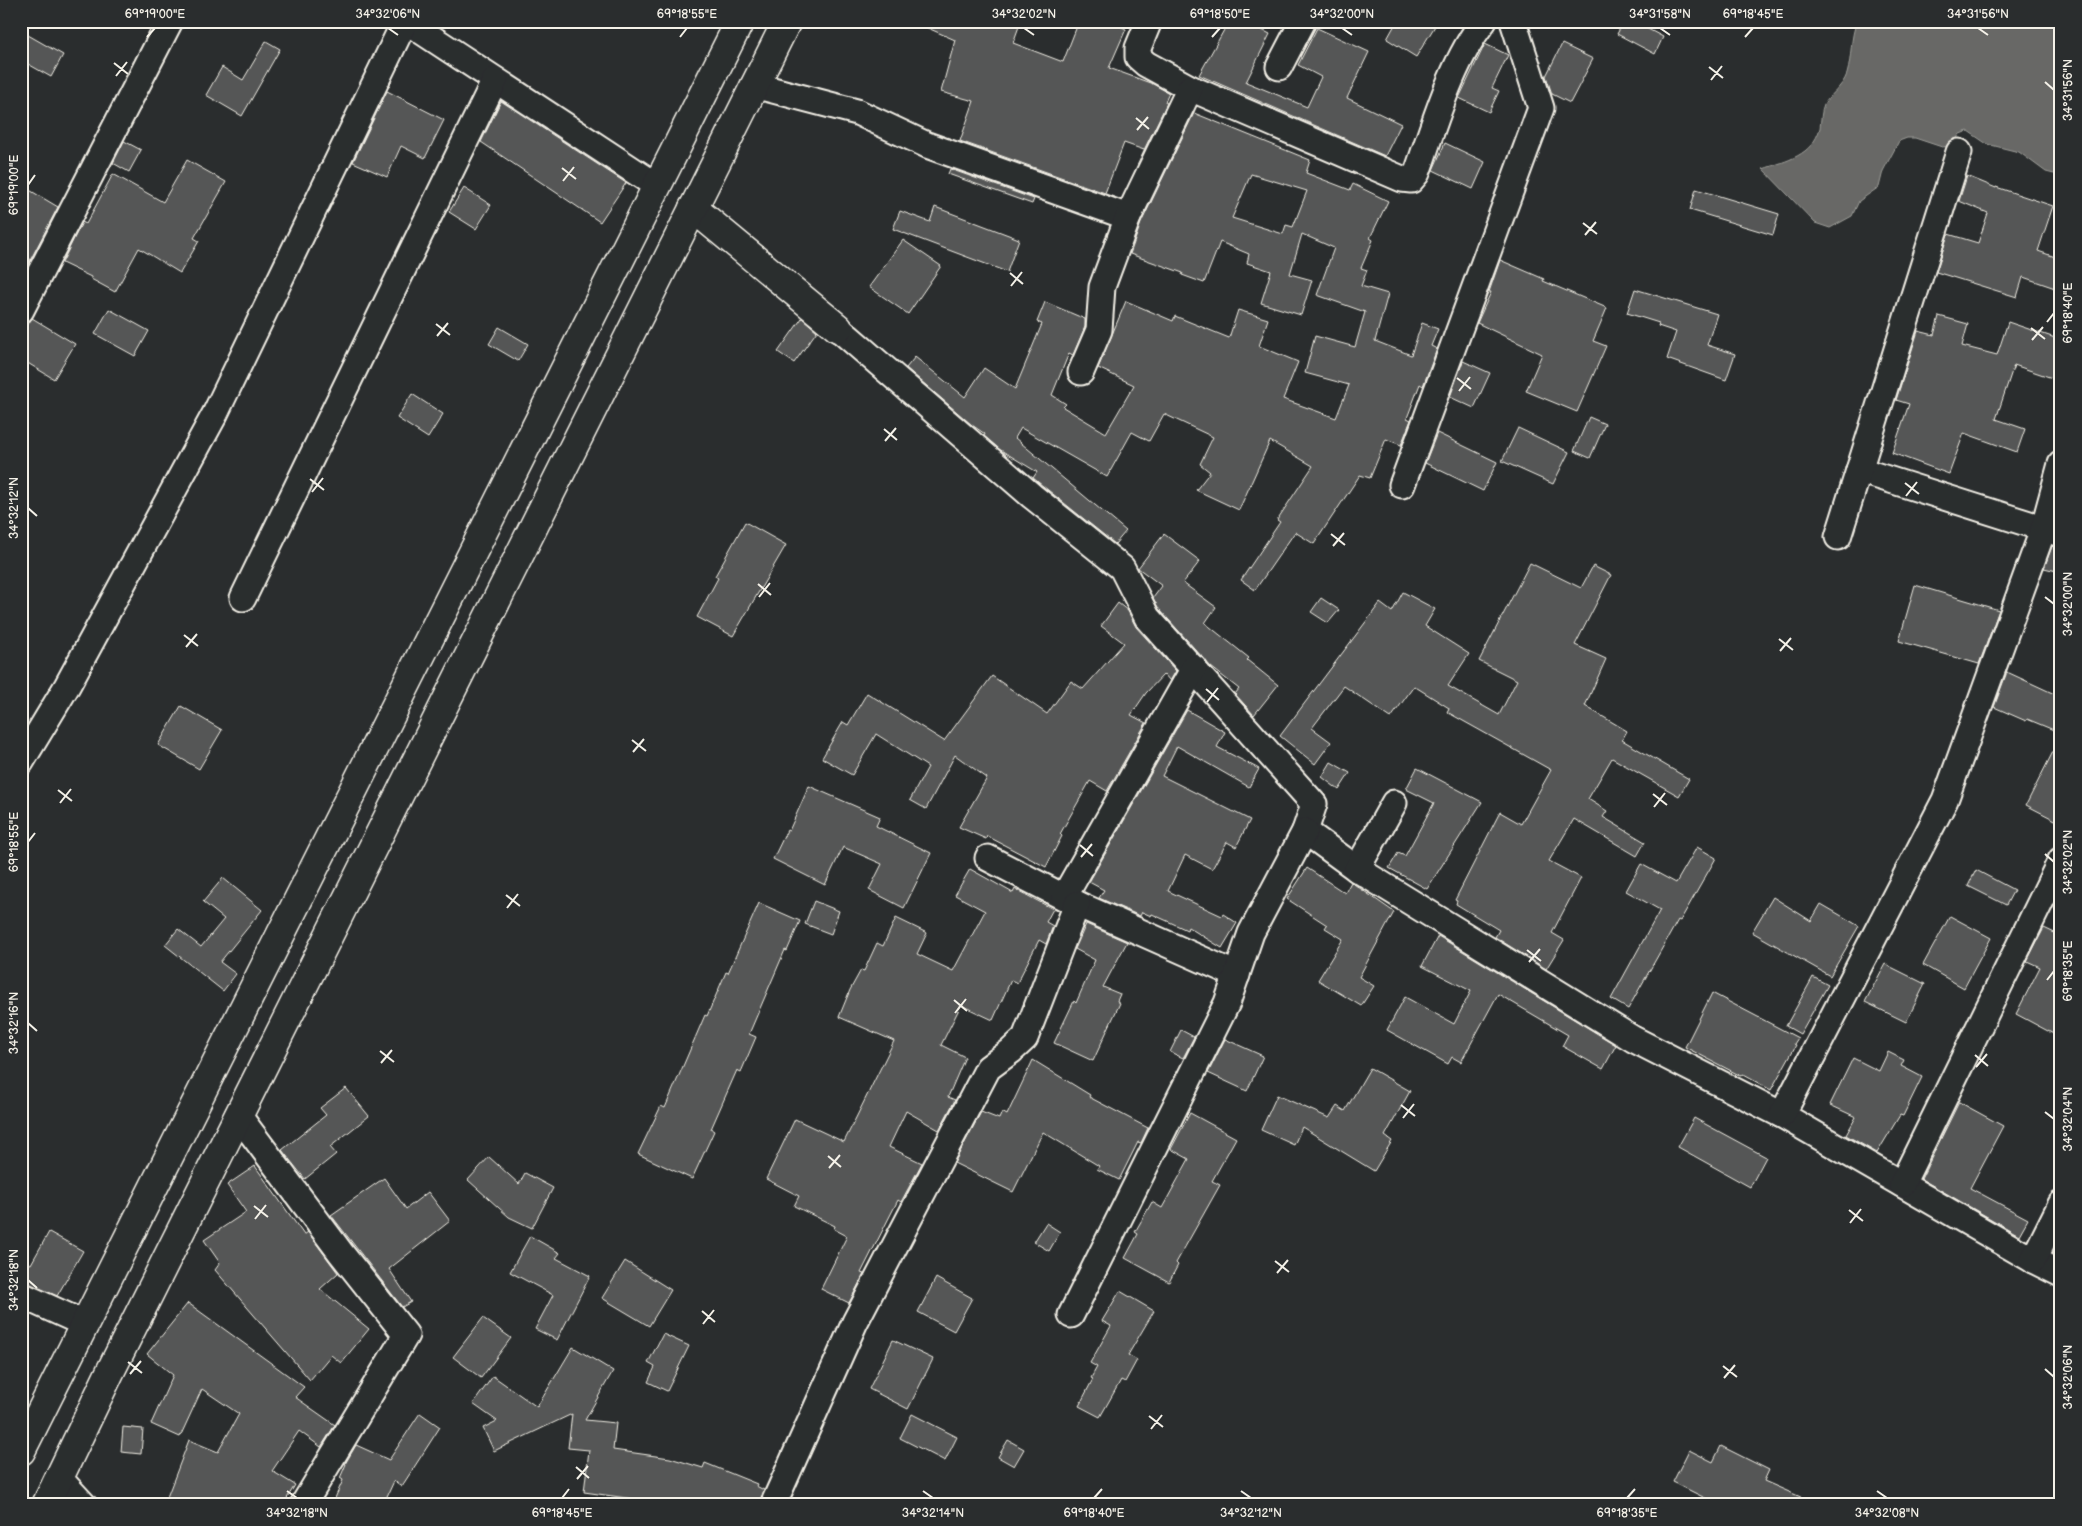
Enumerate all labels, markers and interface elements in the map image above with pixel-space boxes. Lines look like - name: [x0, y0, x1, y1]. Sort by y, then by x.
- text: 69°19'00"E: [125, 7, 185, 22]
- text: 34°32'06"N: [356, 7, 420, 22]
- text: 69°18'55"E: [657, 7, 717, 22]
- text: 34°32'02"N: [992, 7, 1056, 22]
- text: 69°18'50"E: [1190, 7, 1250, 22]
- text: 34°32'00"N: [1310, 7, 1374, 22]
- text: 34°31'58"N: [1629, 7, 1691, 22]
- text: 69°18'45"E: [1723, 7, 1783, 22]
- text: 34°31'56"N: [1947, 7, 2009, 22]
- text: 34°31'56"N: [2061, 59, 2076, 121]
- text: 69°19'00"E: [7, 155, 22, 215]
- text: 69°18'40"E: [2061, 282, 2076, 343]
- text: 34°32'12"N: [7, 477, 22, 539]
- text: 34°32'00"N: [2061, 572, 2076, 636]
- text: 69°18'55"E: [7, 812, 22, 872]
- text: 34°32'02"N: [2061, 830, 2076, 894]
- text: 69°18'35"E: [2061, 941, 2076, 1001]
- text: 34°32'16"N: [7, 992, 22, 1054]
- text: 34°32'04"N: [2061, 1087, 2076, 1151]
- text: 34°32'18"N: [7, 1249, 22, 1311]
- text: 34°32'06"N: [2061, 1345, 2076, 1409]
- text: 34°32'18"N: [266, 1506, 328, 1521]
- text: 69°18'45"E: [532, 1506, 592, 1521]
- text: 34°32'14"N: [902, 1506, 964, 1521]
- text: 69°18'40"E: [1064, 1506, 1125, 1521]
- text: 34°32'12"N: [1220, 1506, 1282, 1521]
- text: 69°18'35"E: [1597, 1506, 1657, 1521]
- text: 34°32'08"N: [1855, 1506, 1919, 1521]

